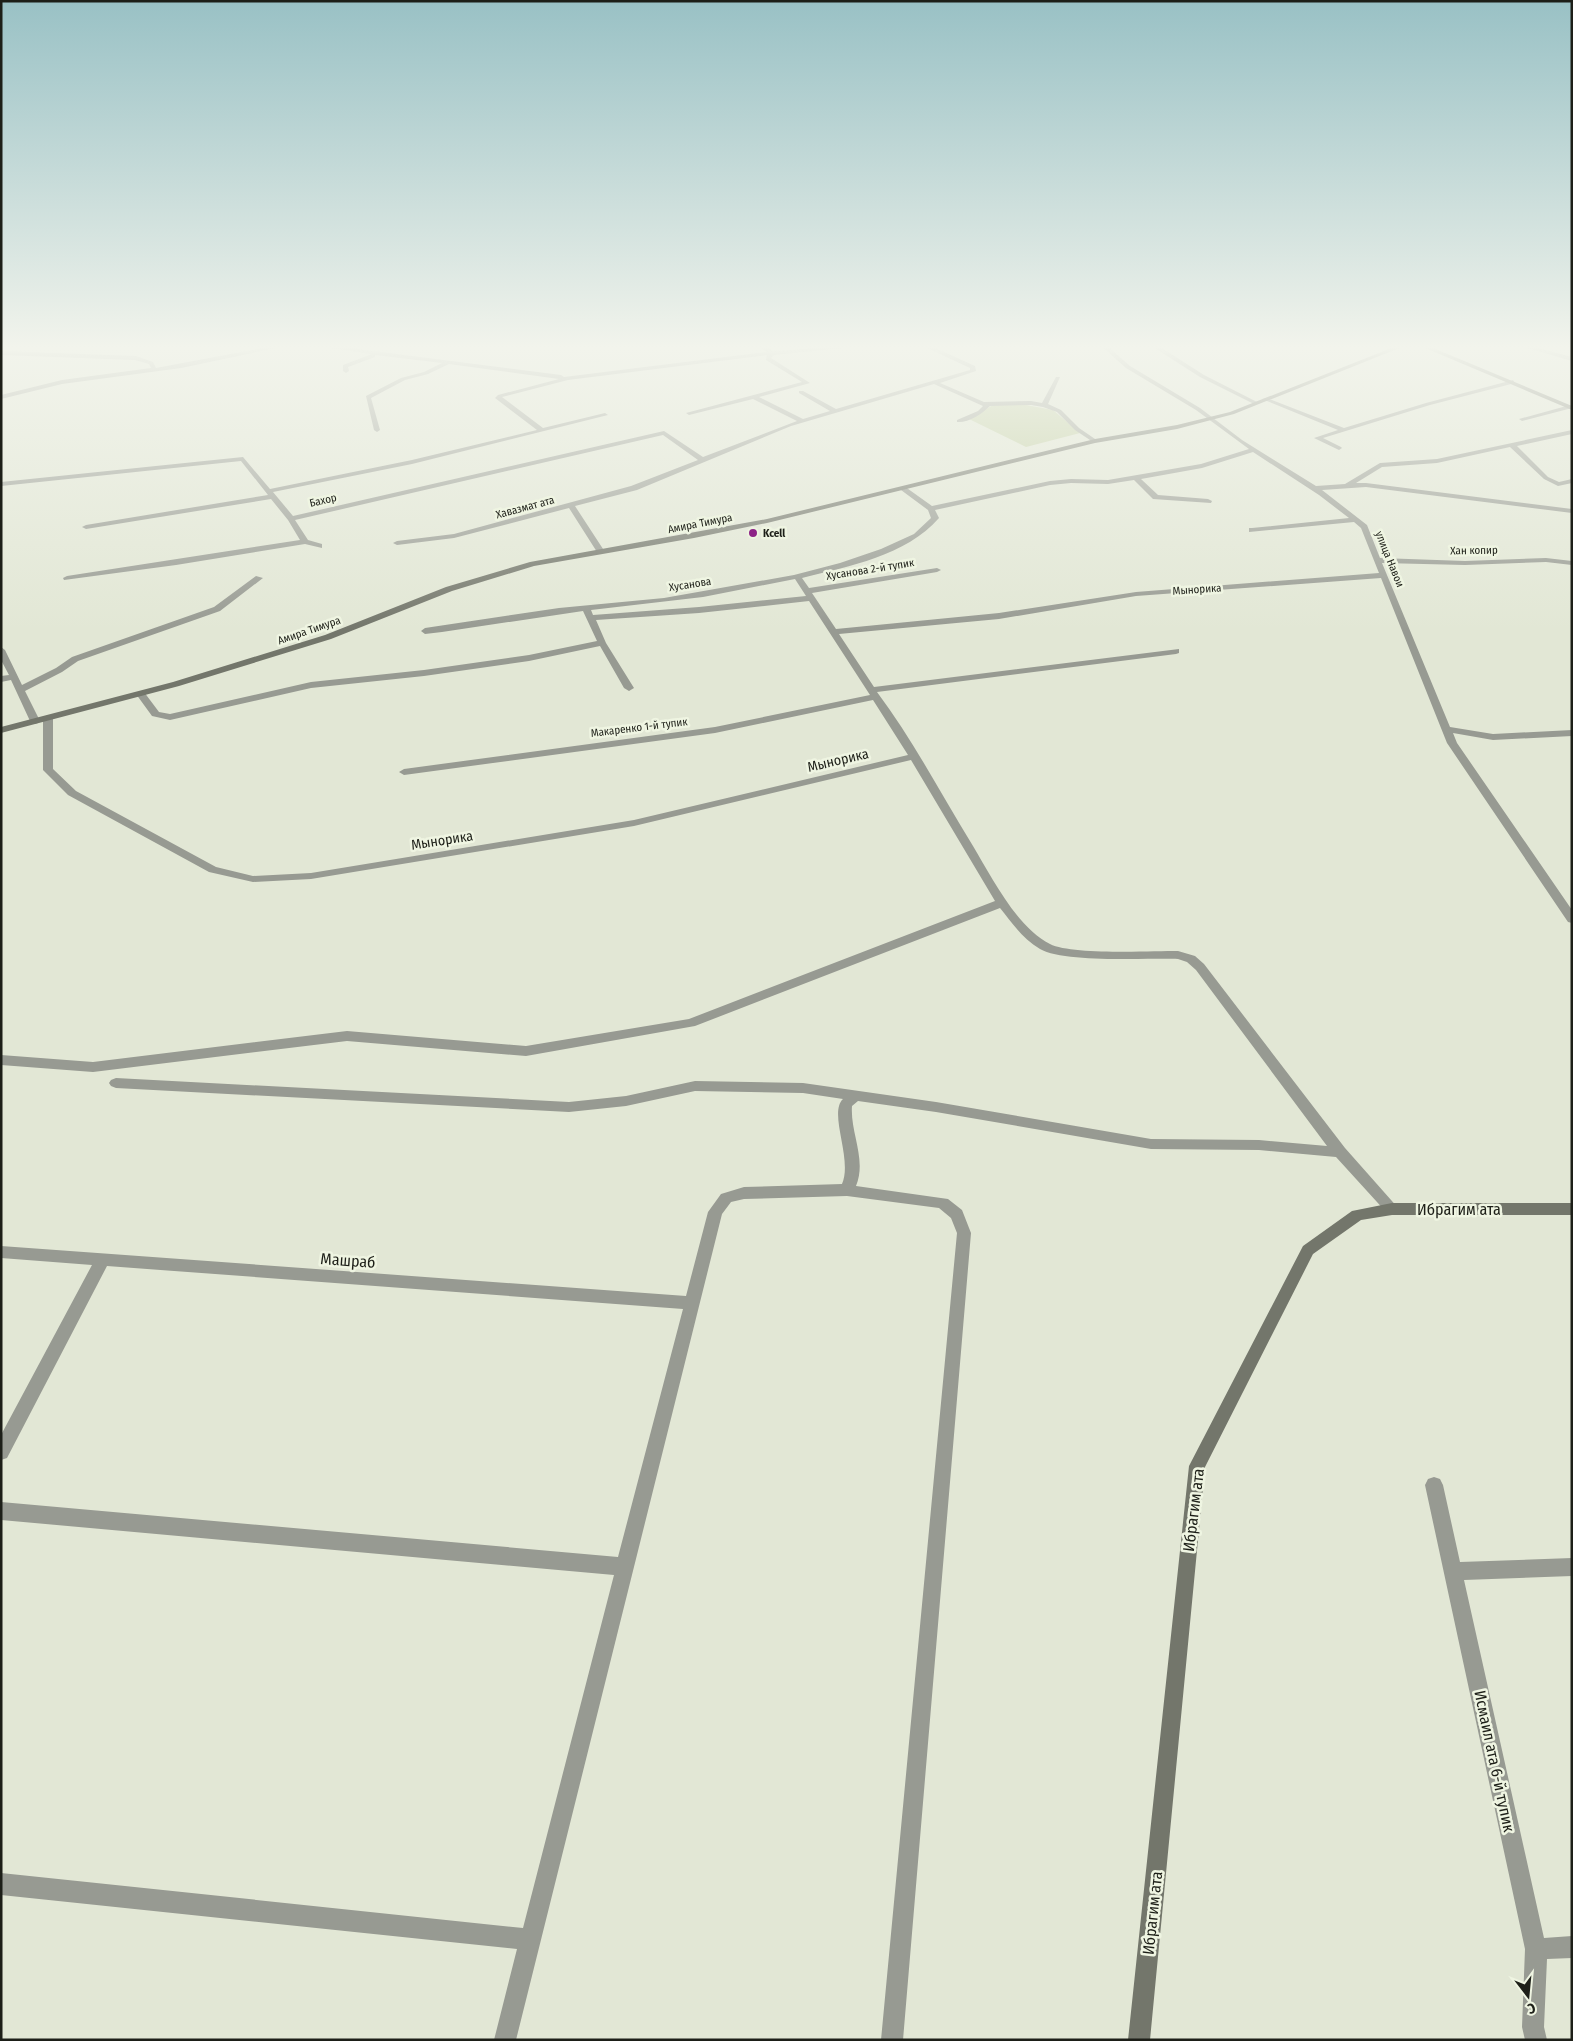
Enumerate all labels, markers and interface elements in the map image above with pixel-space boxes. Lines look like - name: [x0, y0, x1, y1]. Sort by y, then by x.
- street label: Бахор: [308, 491, 338, 510]
- street label: Хавазмат ата: [494, 493, 556, 522]
- street label: Амира Тимура: [667, 511, 733, 536]
- marker: Kcell: [747, 527, 759, 539]
- place label: Kcell: [763, 527, 786, 540]
- street label: улица Навои: [1372, 529, 1407, 589]
- street label: Хан копир: [1450, 544, 1498, 557]
- street label: Хусанова 2-й тупик: [825, 556, 916, 583]
- street label: Хусанова: [668, 575, 712, 594]
- street label: Мынорика: [1172, 581, 1222, 598]
- street label: Амира Тимура: [276, 614, 342, 647]
- street label: Макаренко 1-й тупик: [590, 715, 689, 740]
- street label: Мынорика: [806, 745, 870, 776]
- street label: Мынорика: [410, 827, 474, 854]
- street label: Ибрагим ата: [1417, 1200, 1501, 1219]
- street label: Машраб: [320, 1249, 376, 1272]
- street label: Ибрагим ата: [1179, 1467, 1208, 1553]
- street label: Исмаил ата 6-й тупик: [1470, 1689, 1519, 1834]
- street label: Ибрагим ата: [1139, 1870, 1166, 1956]
- north arrow: [1503, 1971, 1553, 2021]
- text: С: [1525, 1999, 1537, 2017]

